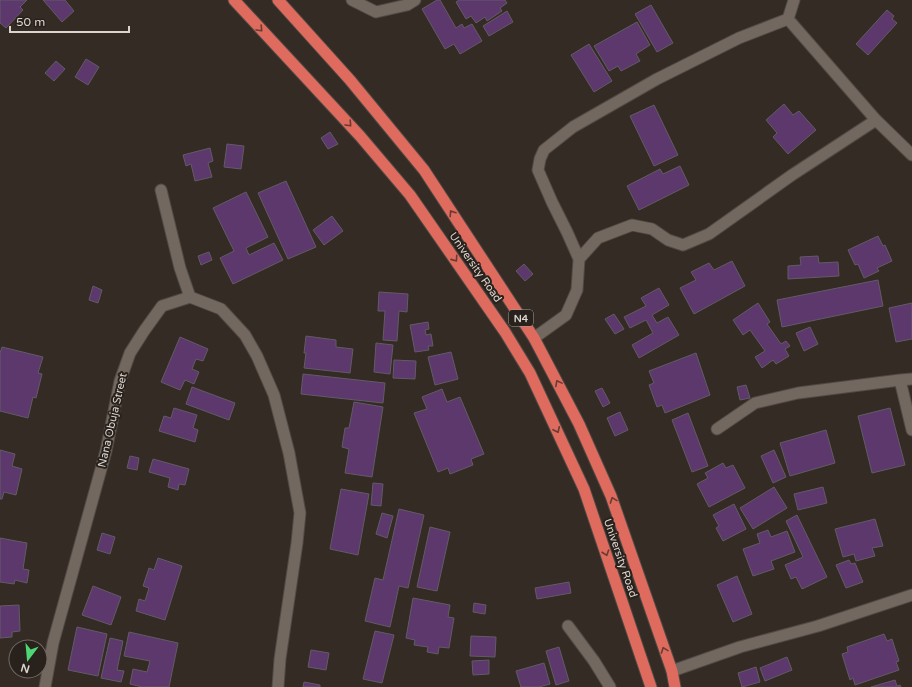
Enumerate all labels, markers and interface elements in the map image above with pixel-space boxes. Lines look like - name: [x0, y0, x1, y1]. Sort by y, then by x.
- scale bar: [10, 8, 129, 34]
- text: 50 m: [16, 15, 45, 29]
- one-way arrow: [256, 24, 263, 31]
- one-way arrow: [344, 119, 352, 127]
- one-way arrow: [449, 210, 457, 217]
- street label: University Road: [447, 230, 505, 305]
- one-way arrow: [450, 255, 458, 262]
- road number: N4: [509, 310, 533, 326]
- street label: Nana Obuja Street: [95, 372, 130, 469]
- one-way arrow: [555, 380, 562, 387]
- one-way arrow: [552, 426, 560, 434]
- one-way arrow: [609, 497, 617, 504]
- street label: University Road: [601, 517, 640, 599]
- one-way arrow: [601, 549, 609, 556]
- north arrow: [8, 639, 48, 679]
- one-way arrow: [661, 646, 669, 653]
- text: N: [19, 661, 31, 676]

